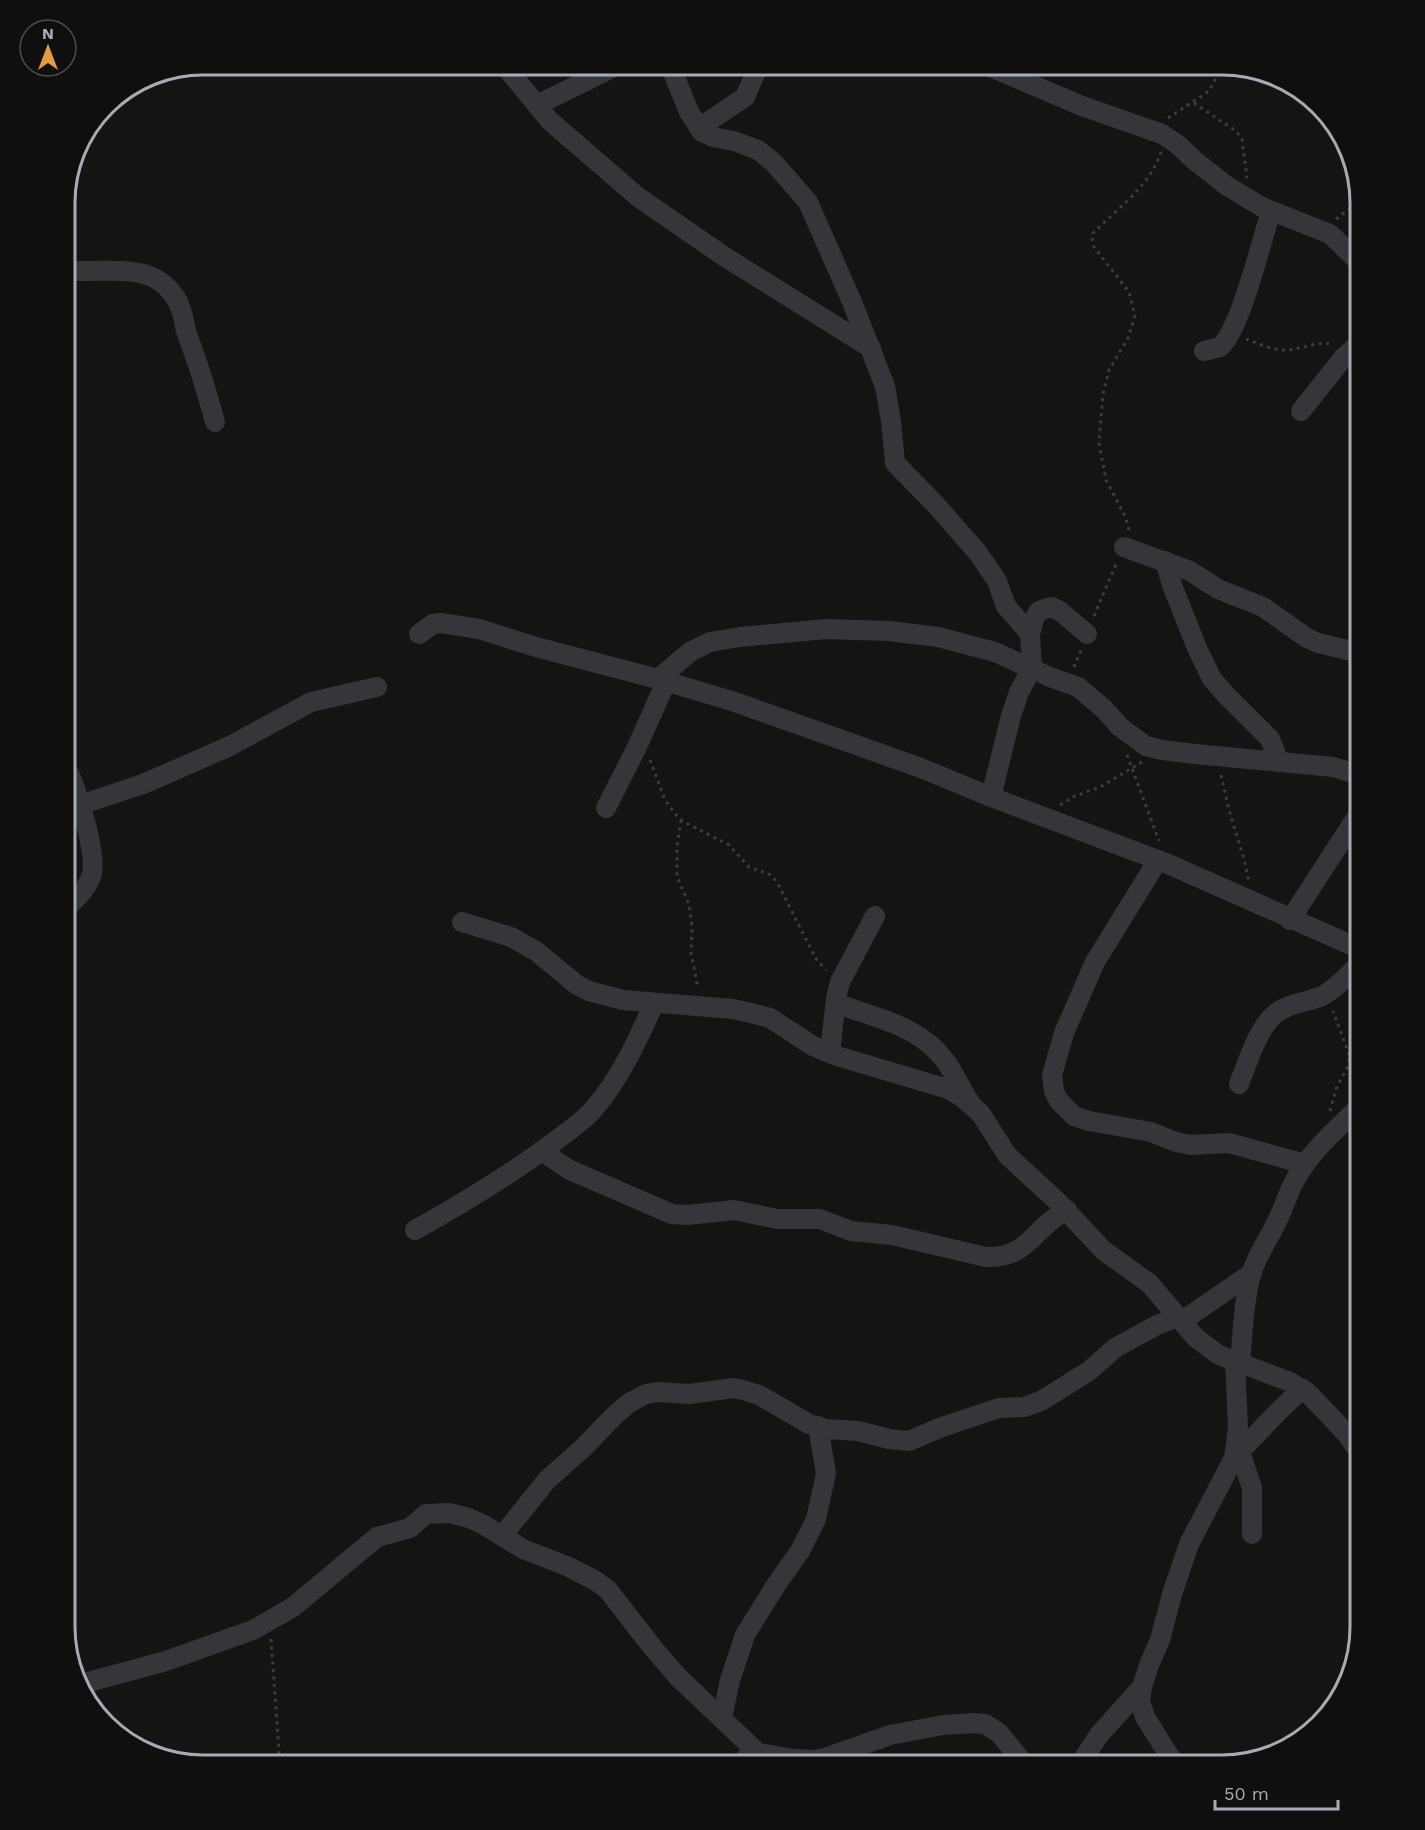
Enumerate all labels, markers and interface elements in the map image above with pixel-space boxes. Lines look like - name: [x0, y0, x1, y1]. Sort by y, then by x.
- north arrow: [18, 18, 78, 78]
- text: N: [42, 24, 54, 43]
- scale bar: [1215, 1773, 1338, 1811]
- text: 50 m: [1224, 1783, 1269, 1804]

